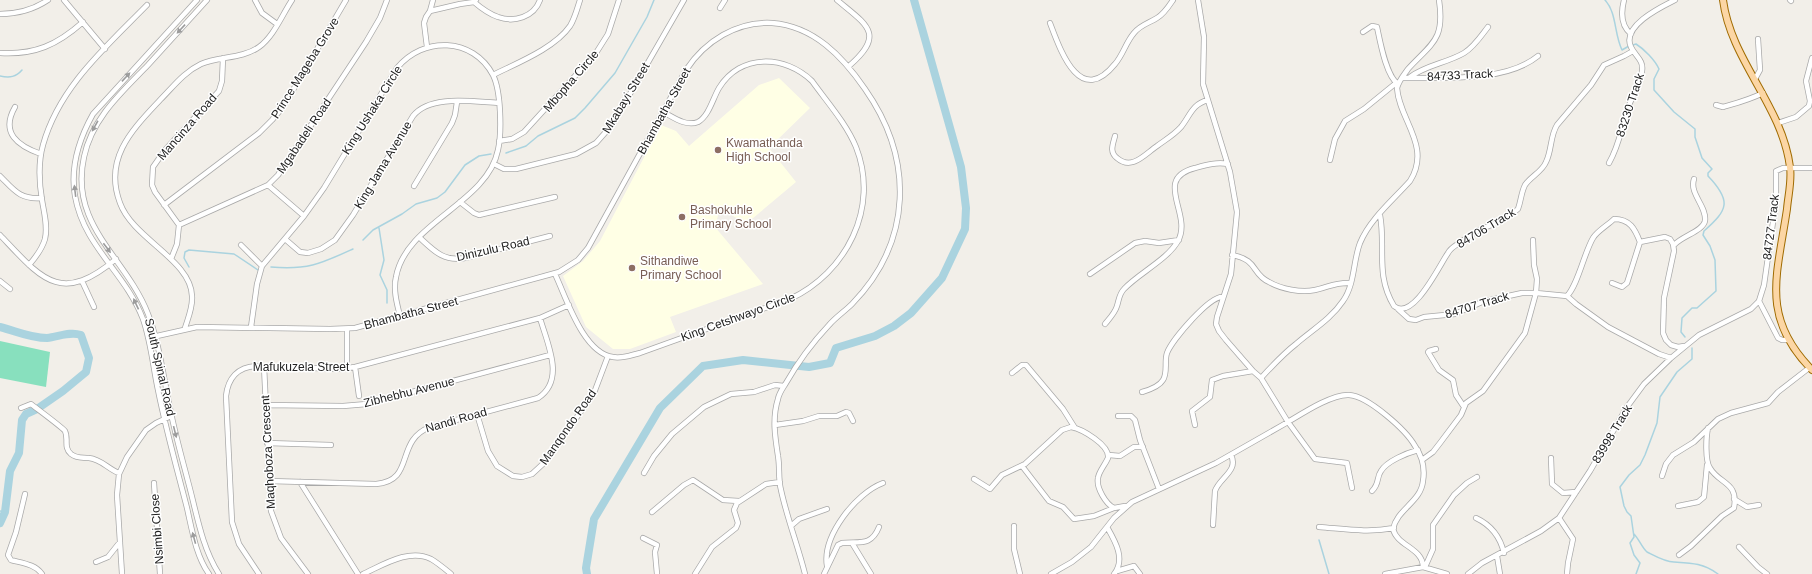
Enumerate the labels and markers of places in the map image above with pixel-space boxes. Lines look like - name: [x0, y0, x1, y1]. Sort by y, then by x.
- place label: Kwamathanda High School: [726, 136, 803, 164]
- marker: Kwamathanda High School: [713, 145, 723, 155]
- place label: Bashokuhle Primary School: [690, 203, 771, 231]
- marker: Bashokuhle Primary School: [677, 212, 687, 222]
- place label: Sithandiwe Primary School: [640, 254, 721, 282]
- marker: Sithandiwe Primary School: [627, 263, 637, 273]

